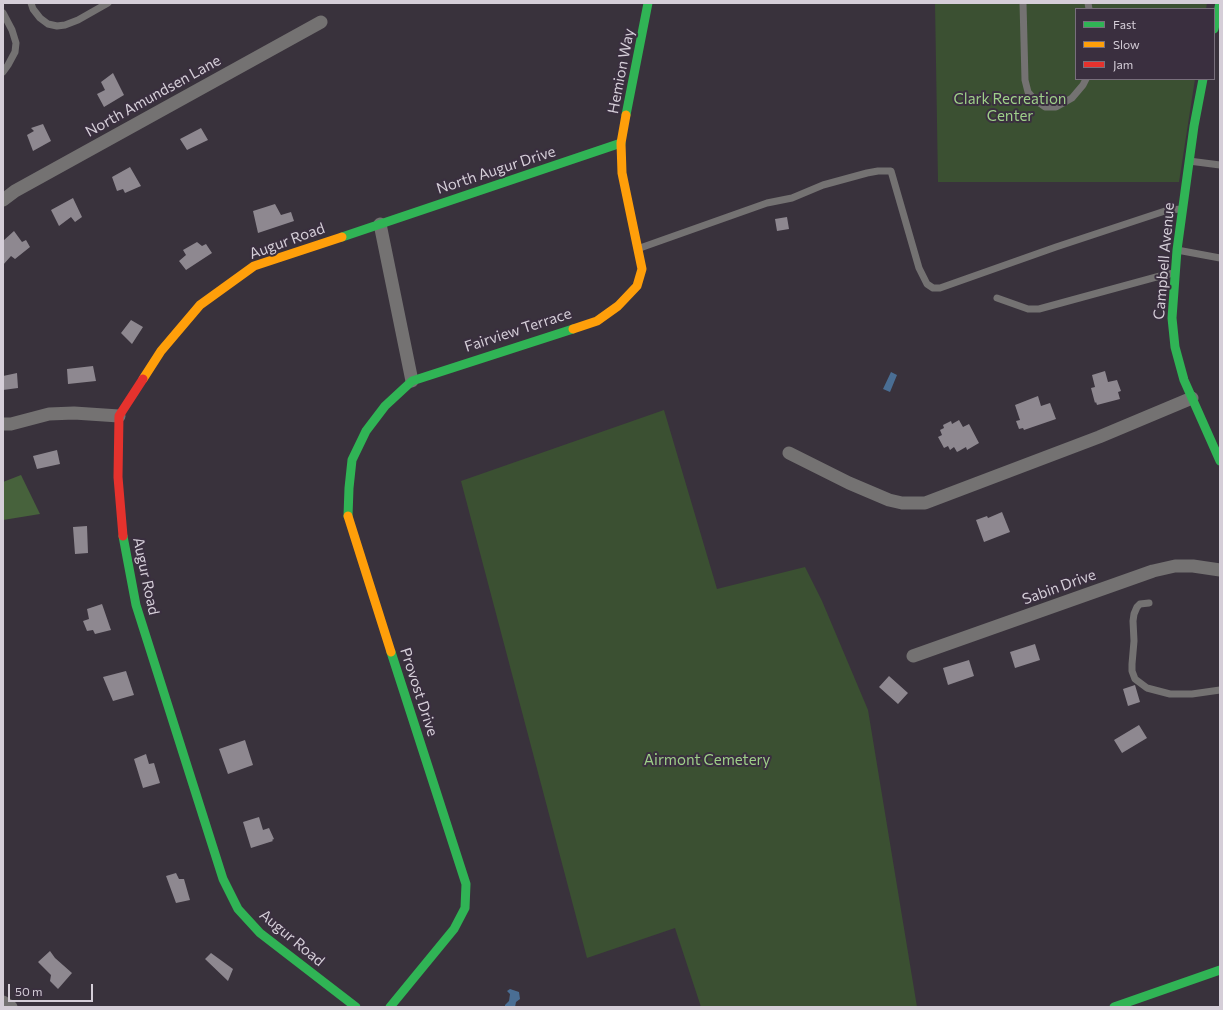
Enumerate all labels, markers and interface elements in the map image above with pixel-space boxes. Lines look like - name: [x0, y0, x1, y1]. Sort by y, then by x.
- legend: [1075, 8, 1215, 80]
- text: Fast: [1113, 17, 1136, 31]
- street label: Hemion Way: [604, 27, 638, 115]
- text: Slow: [1113, 37, 1140, 51]
- street label: North Amundsen Lane: [82, 51, 224, 141]
- text: Jam: [1113, 57, 1133, 71]
- park label: Clark Recreation Center: [954, 90, 1066, 125]
- street label: North Augur Drive: [434, 142, 558, 198]
- street label: Campbell Avenue: [1150, 202, 1178, 320]
- street label: Augur Road: [247, 219, 327, 263]
- street label: Fairview Terrace: [462, 304, 574, 356]
- street label: Augur Road: [129, 536, 163, 616]
- street label: Sabin Drive: [1020, 565, 1098, 609]
- street label: Provost Drive: [396, 645, 442, 739]
- park label: Airmont Cemetery: [644, 751, 770, 769]
- street label: Augur Road: [256, 906, 328, 970]
- scale bar: [10, 976, 95, 1002]
- text: 50 m: [15, 984, 43, 998]

